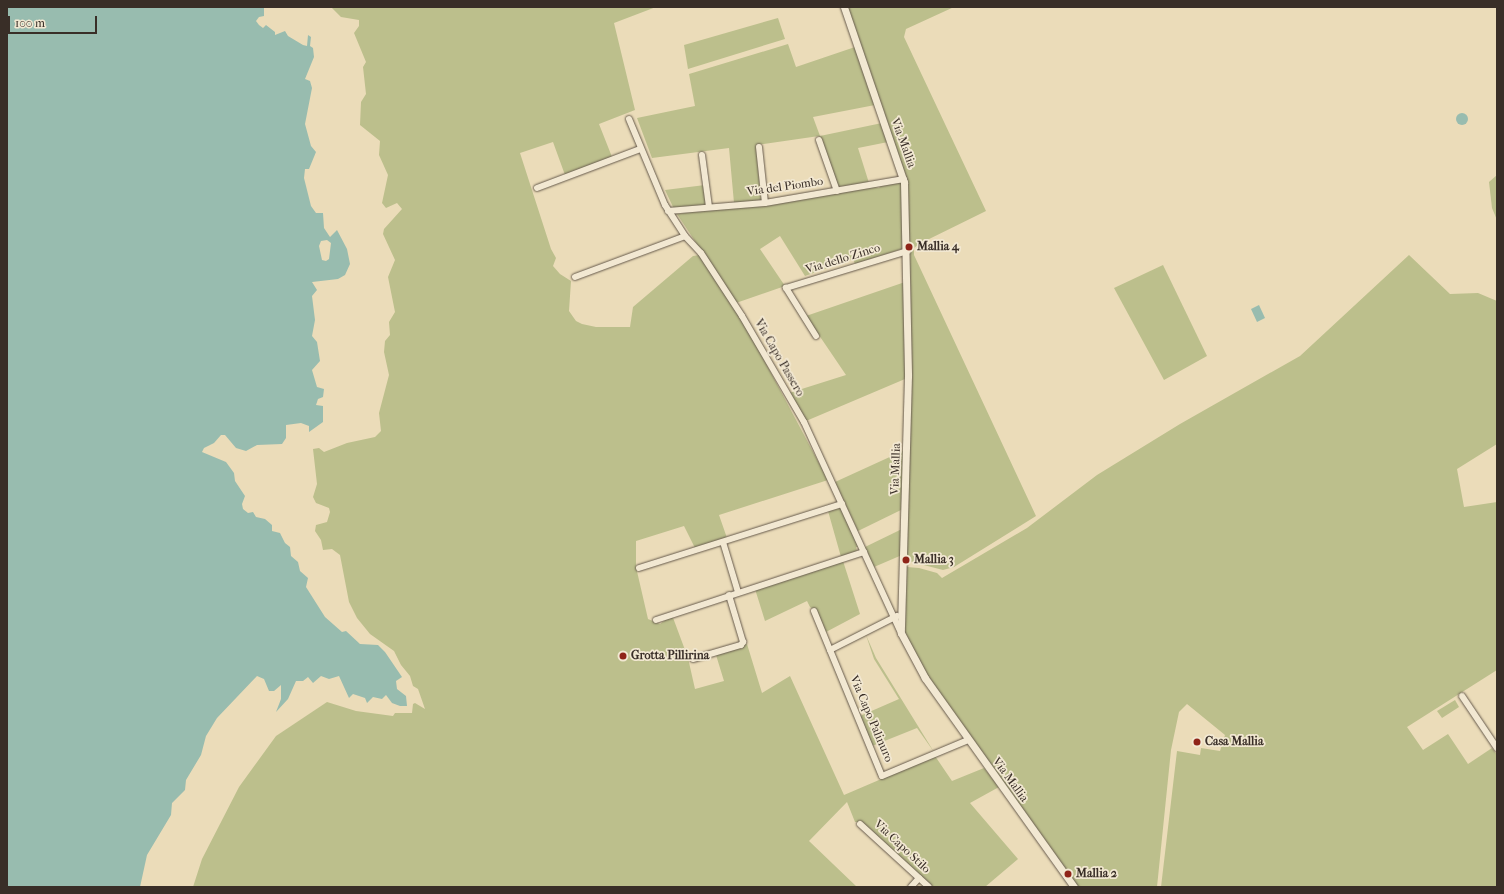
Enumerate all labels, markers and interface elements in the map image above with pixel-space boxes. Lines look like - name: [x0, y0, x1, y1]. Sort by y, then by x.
- scale bar: [10, 8, 99, 34]
- text: 100 m: [15, 16, 45, 30]
- street label: Via Mallia: [887, 116, 919, 170]
- street label: Via del Piombo: [746, 175, 824, 199]
- place label: Mallia 4: [917, 240, 959, 254]
- street label: Via dello Zinco: [804, 241, 882, 277]
- marker: Mallia 4: [904, 242, 914, 252]
- street label: Via Capo Passero: [751, 317, 807, 399]
- street label: Via Mallia: [888, 443, 904, 495]
- place label: Mallia 3: [914, 553, 954, 567]
- marker: Mallia 3: [901, 555, 911, 565]
- place label: Grotta Pillirina: [631, 649, 709, 663]
- marker: Grotta Pillirina: [618, 651, 628, 661]
- street label: Via Capo Palinuro: [846, 674, 896, 764]
- place label: Casa Mallia: [1205, 735, 1263, 749]
- marker: Casa Mallia: [1192, 737, 1202, 747]
- street label: Via Mallia: [989, 755, 1031, 805]
- street label: Via Capo Stilo: [871, 817, 933, 877]
- place label: Mallia 2: [1076, 867, 1117, 881]
- marker: Mallia 2: [1063, 869, 1073, 879]

